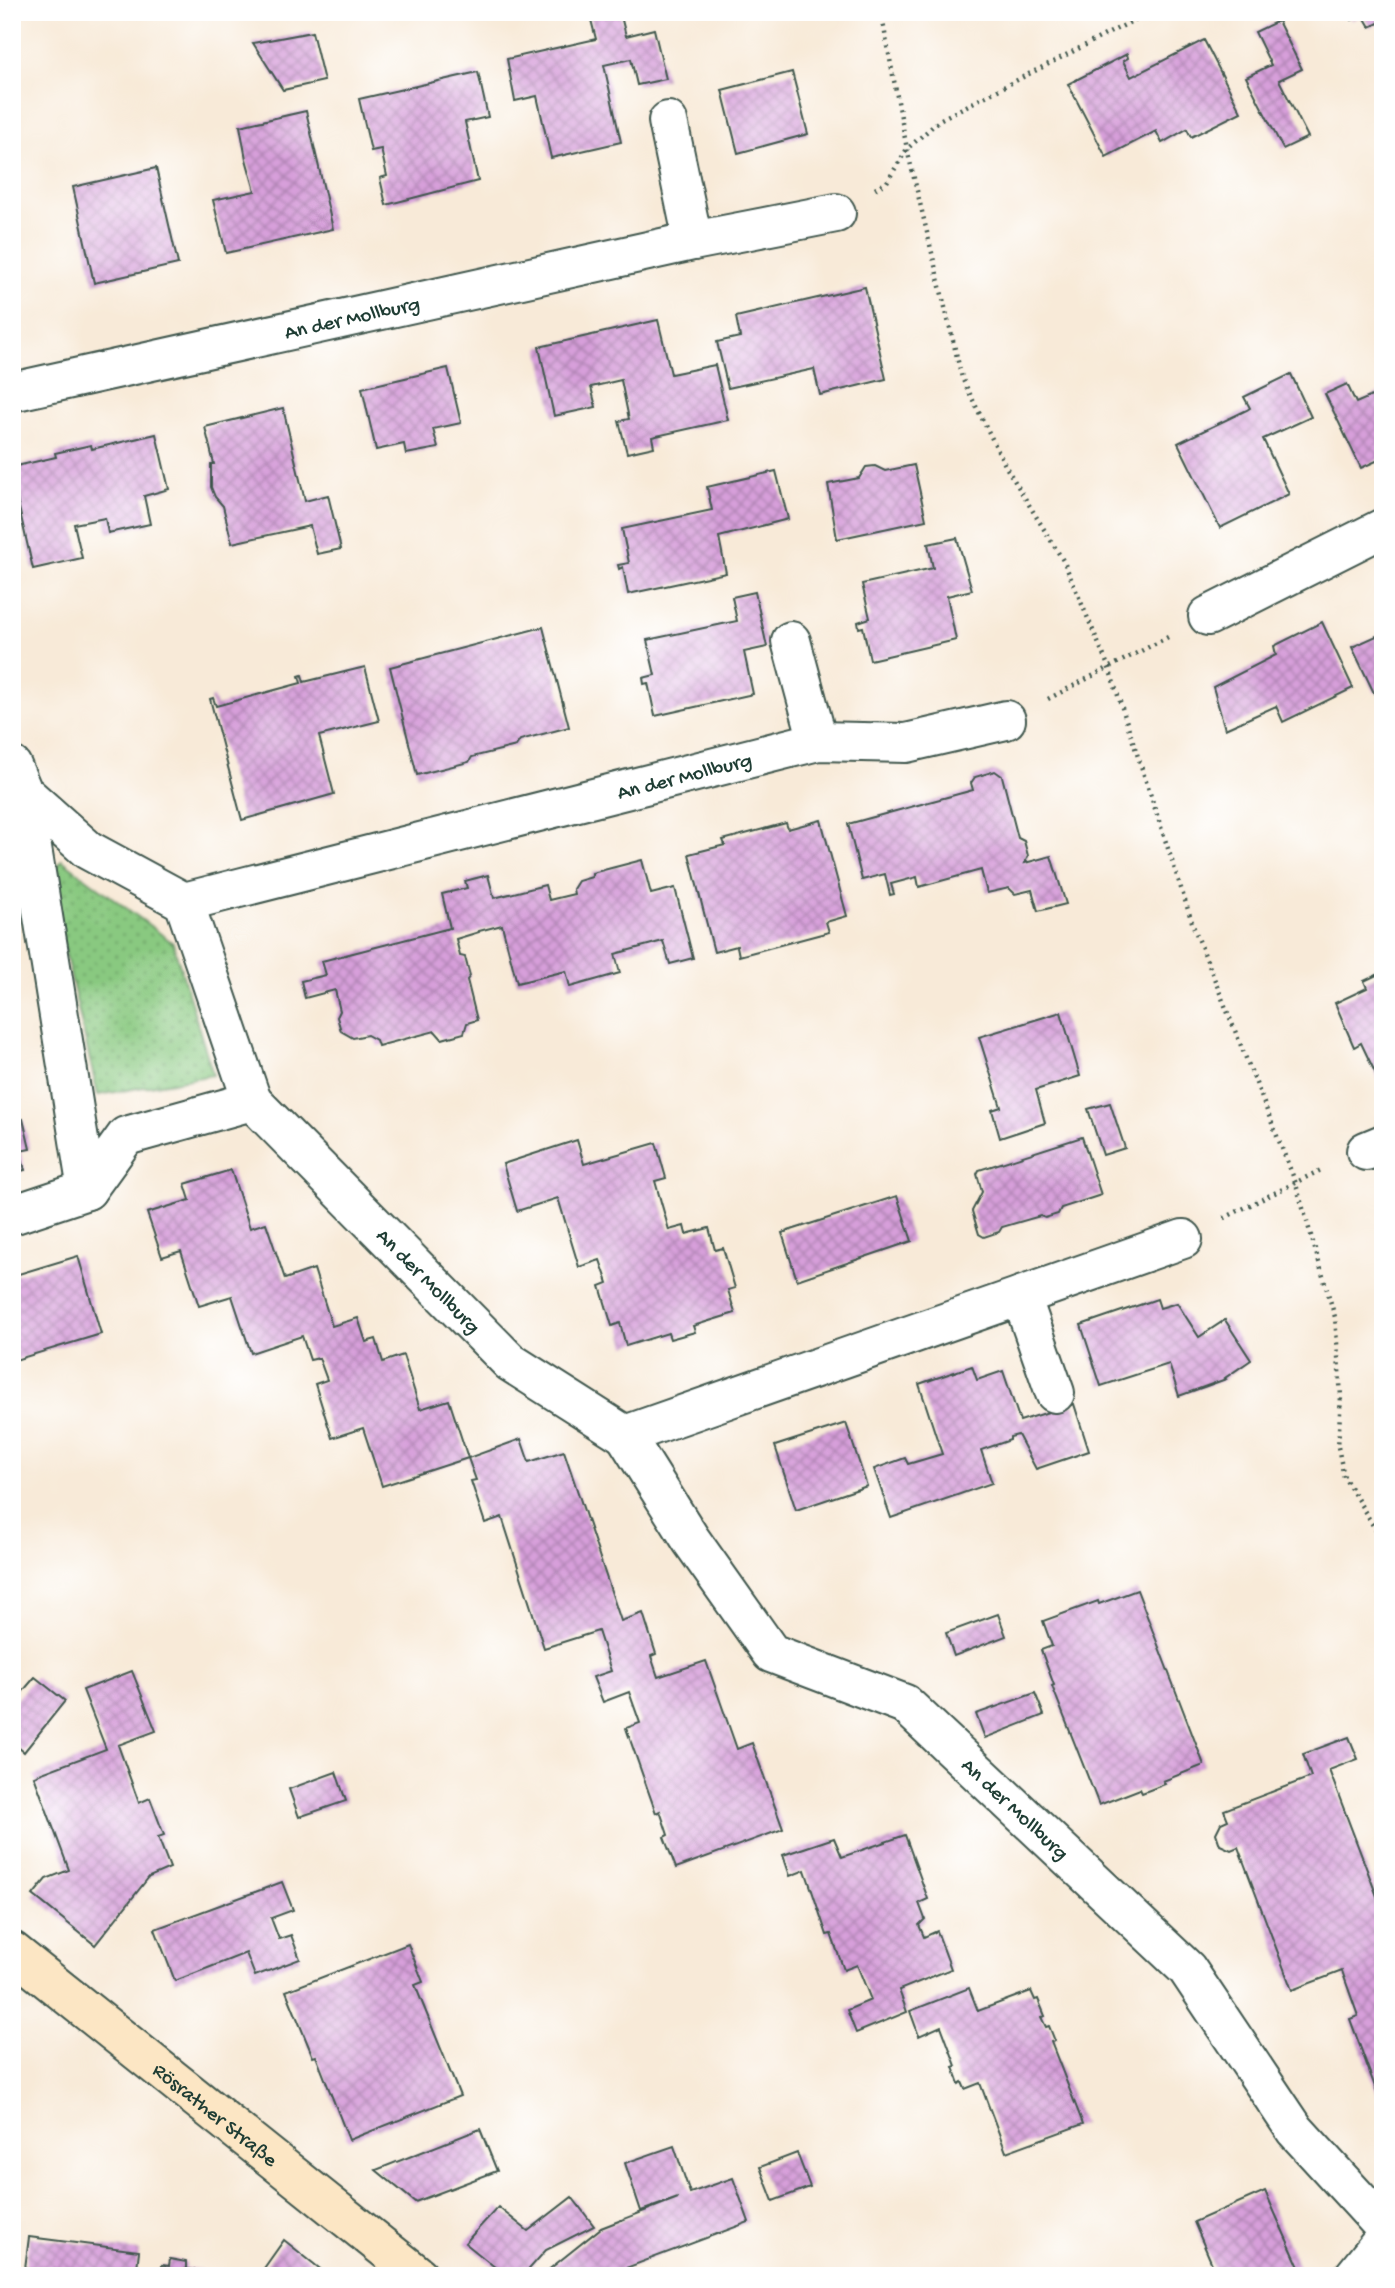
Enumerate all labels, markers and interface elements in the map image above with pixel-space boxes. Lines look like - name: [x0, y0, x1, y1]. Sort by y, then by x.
- street label: An der Mollburg: [282, 293, 423, 347]
- street label: An der Mollburg: [615, 749, 755, 807]
- street label: An der Mollburg: [369, 1225, 484, 1341]
- street label: An der Mollburg: [955, 1754, 1072, 1867]
- street label: Rösrather Straße: [146, 2059, 282, 2175]

